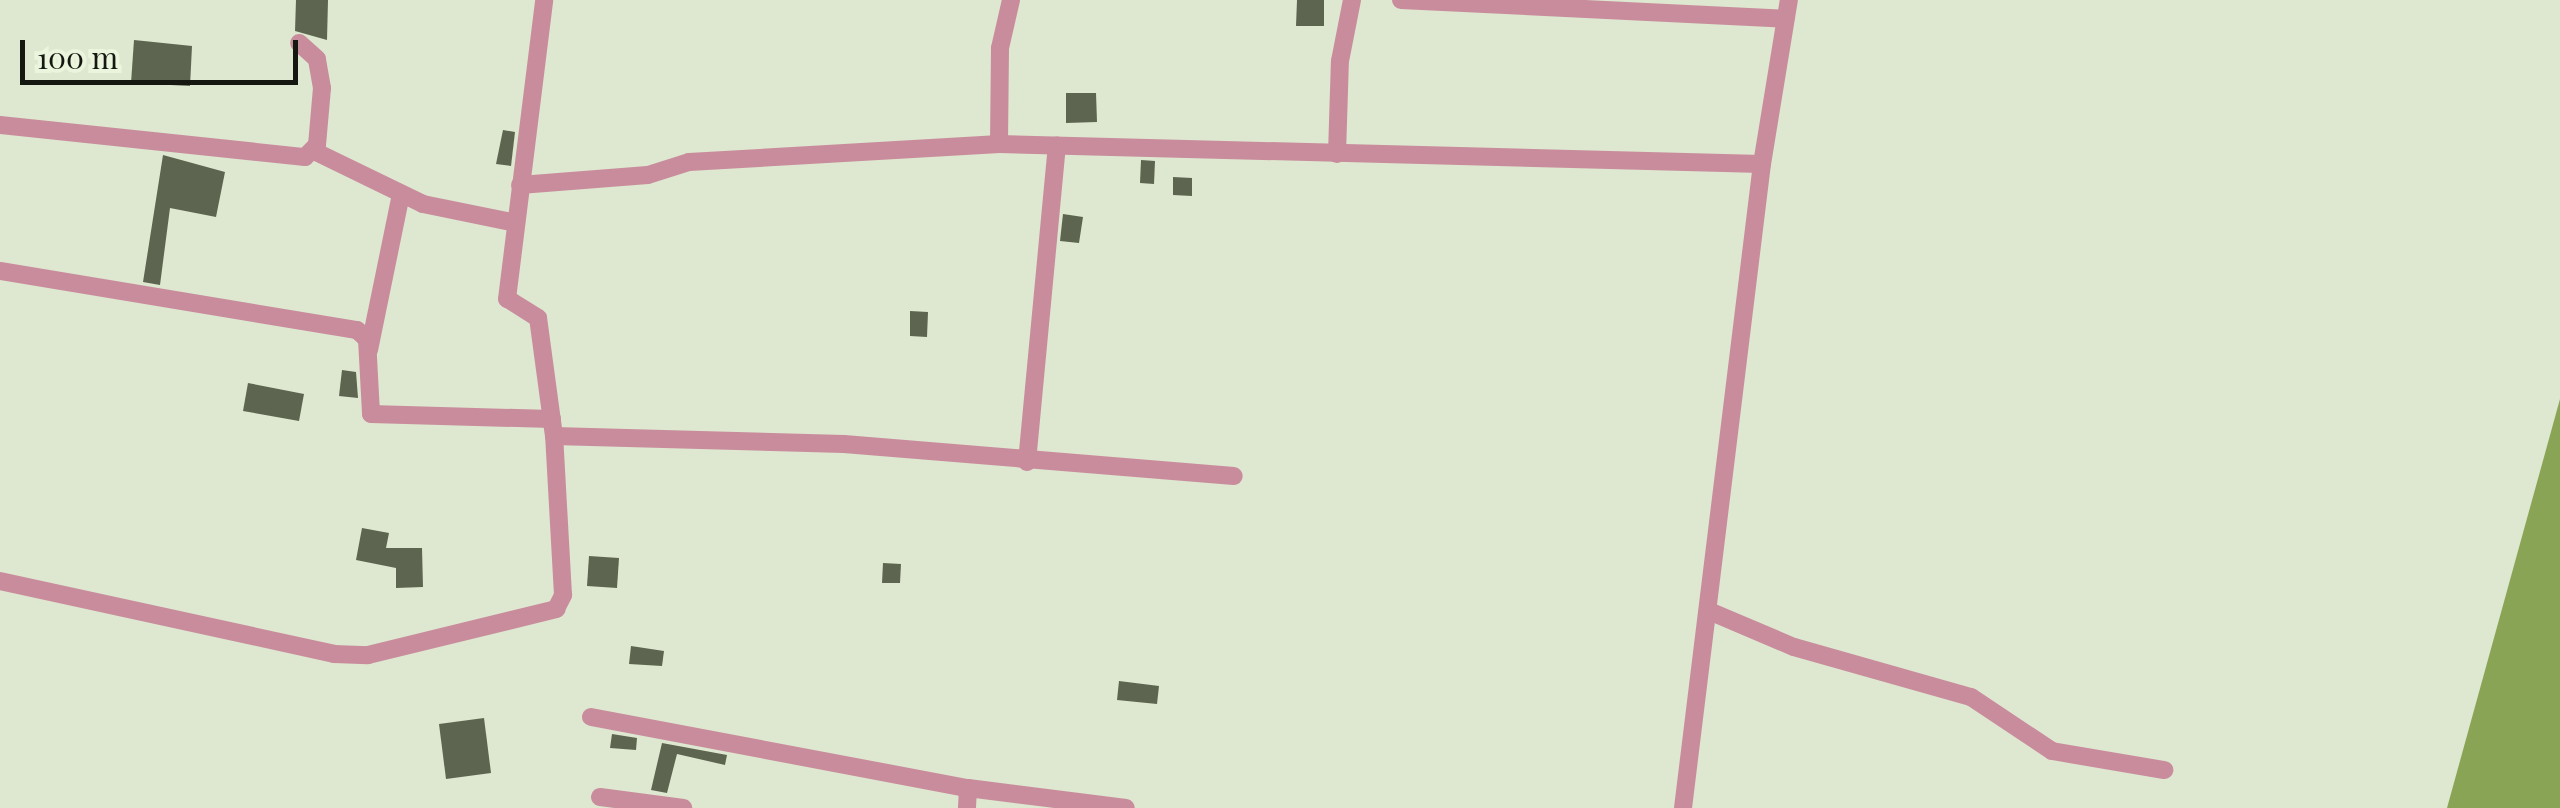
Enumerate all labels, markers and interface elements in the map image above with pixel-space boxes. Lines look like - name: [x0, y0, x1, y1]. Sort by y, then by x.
- scale bar: [25, 20, 302, 82]
- text: 100 m: [37, 37, 118, 77]

